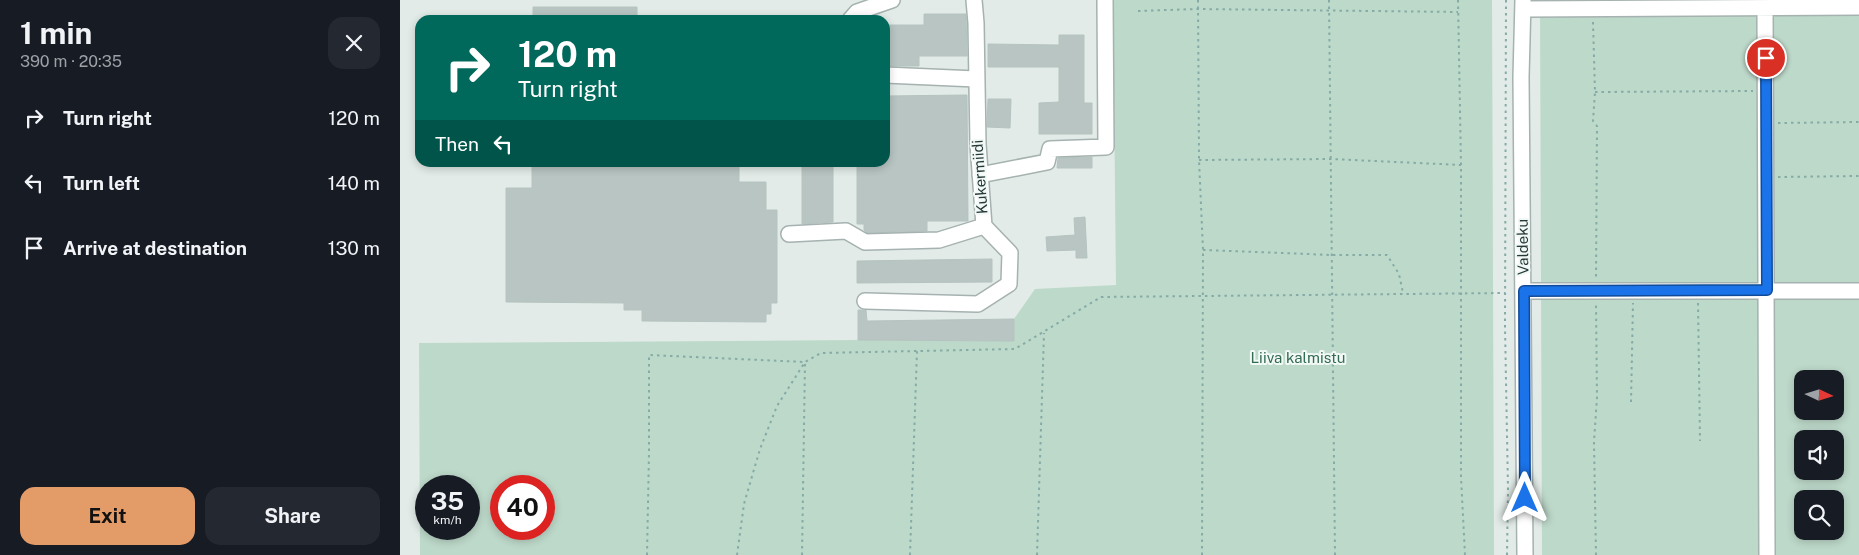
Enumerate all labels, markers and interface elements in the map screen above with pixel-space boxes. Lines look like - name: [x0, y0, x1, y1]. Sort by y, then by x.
- text: 1 min: [20, 15, 92, 51]
- button: close: [328, 17, 380, 69]
- text: 120 m: [518, 34, 617, 75]
- icon: right: [435, 35, 500, 100]
- pin: [1745, 37, 1787, 79]
- icon: arrive: [1752, 44, 1780, 72]
- text: 390 m · 20:35: [20, 52, 122, 71]
- text: Turn right: [518, 76, 618, 102]
- icon: right: [20, 104, 48, 132]
- text: Turn right: [63, 107, 152, 129]
- text: 120 m: [328, 107, 380, 129]
- icon: left: [489, 130, 517, 158]
- text: Then: [435, 133, 479, 155]
- street label: Kukermiidi: [968, 139, 991, 215]
- icon: left: [20, 169, 48, 197]
- text: Turn left: [63, 172, 140, 194]
- text: 140 m: [328, 172, 380, 194]
- street label: Valdeku: [1514, 219, 1531, 275]
- icon: arrive: [20, 234, 48, 262]
- text: Arrive at destination: [63, 237, 247, 259]
- text: 130 m: [328, 237, 380, 259]
- park label: Liiva kalmistu: [1250, 349, 1346, 366]
- north arrow: [1794, 370, 1844, 420]
- map controls: [1794, 370, 1844, 540]
- button: sound: [1794, 430, 1844, 480]
- position arrow: [1498, 471, 1550, 523]
- speed limit sign: 40: [490, 475, 555, 540]
- text: 35: [431, 486, 464, 516]
- button: Exit: [20, 487, 195, 545]
- button: Share: [205, 487, 380, 545]
- button: search: [1794, 490, 1844, 540]
- text: km/h: [433, 513, 462, 527]

